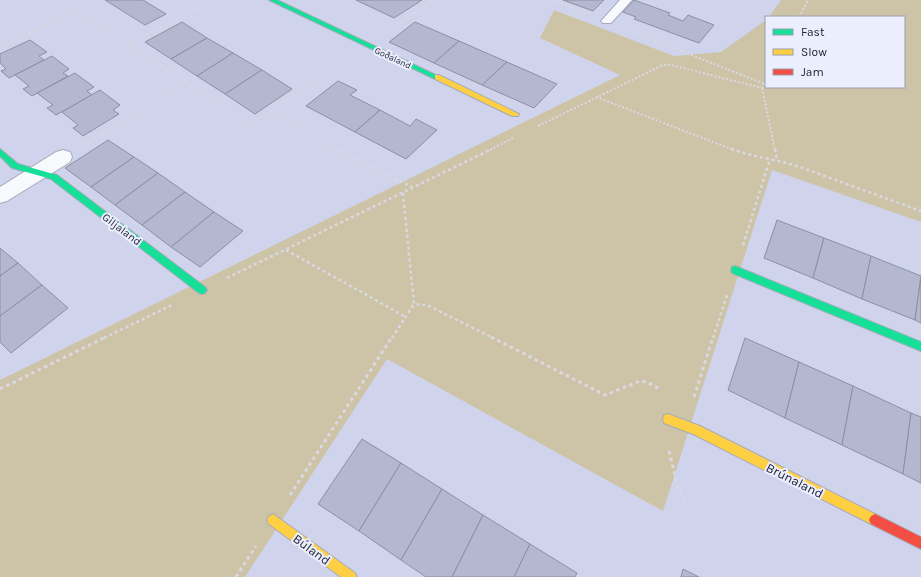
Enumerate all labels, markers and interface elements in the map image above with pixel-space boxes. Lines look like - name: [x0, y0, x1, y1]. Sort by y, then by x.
- legend: [765, 16, 905, 88]
- text: Fast: [801, 25, 825, 39]
- street label: Goðaland: [373, 44, 413, 71]
- text: Slow: [801, 45, 827, 59]
- text: Jam: [801, 65, 824, 79]
- street label: Giljaland: [100, 211, 144, 248]
- street label: Brúnaland: [764, 460, 826, 501]
- street label: Búland: [290, 531, 333, 568]

